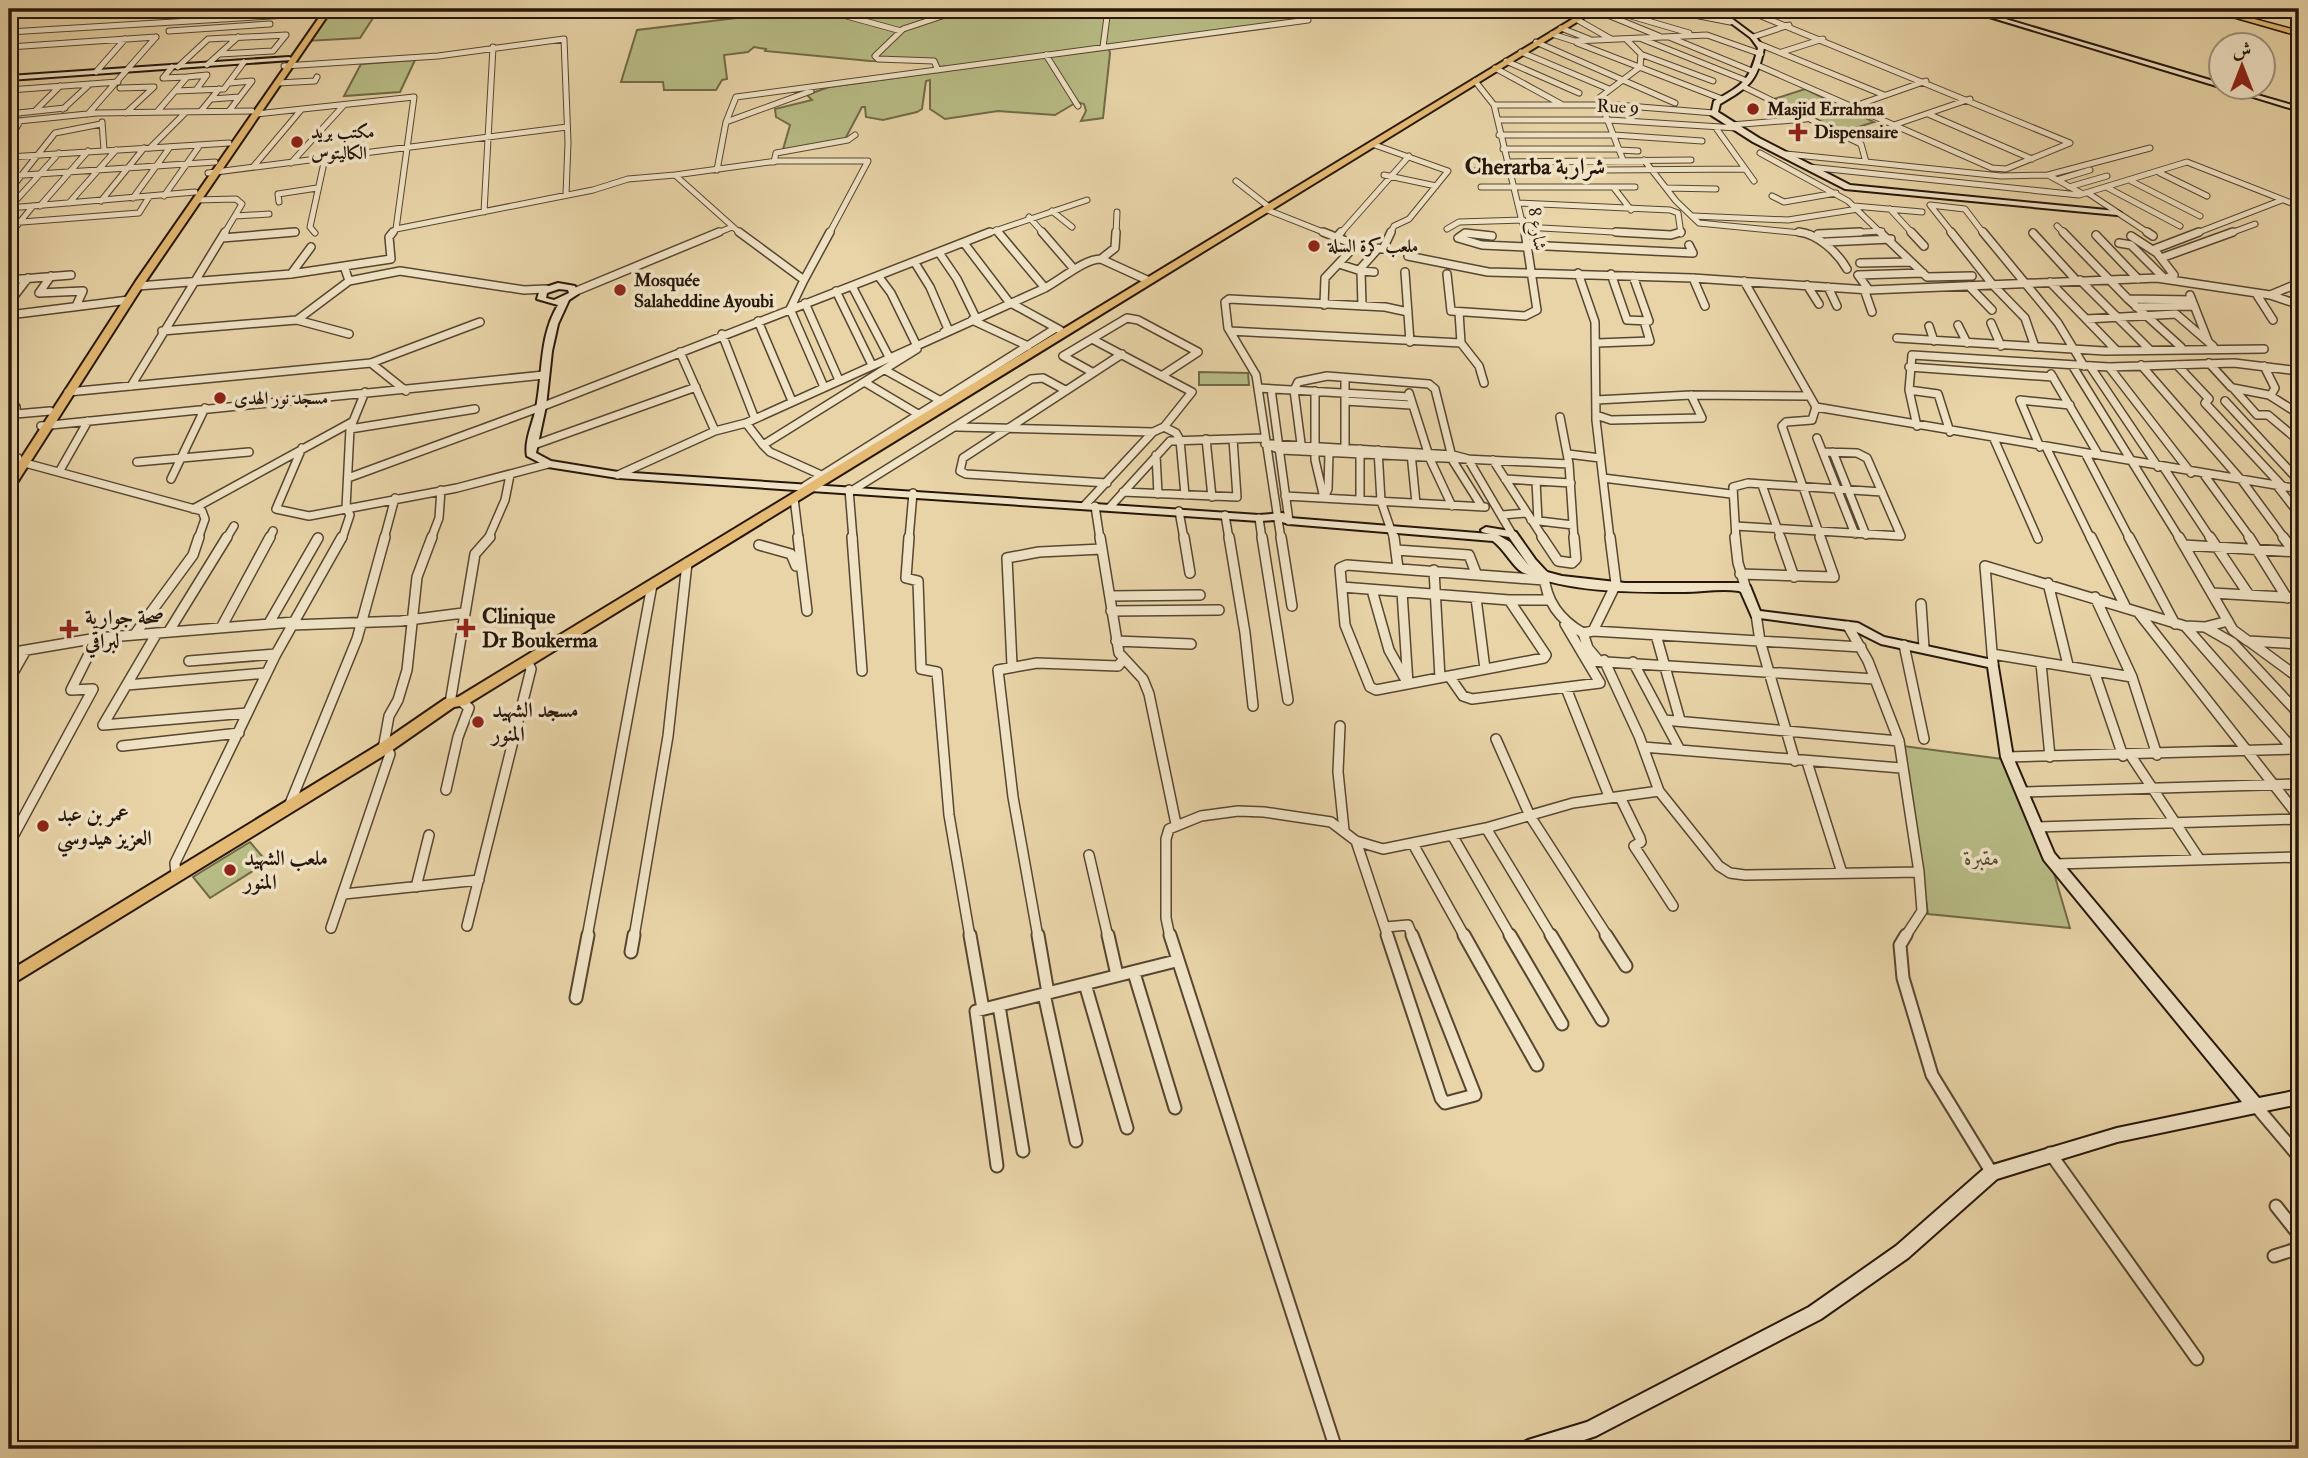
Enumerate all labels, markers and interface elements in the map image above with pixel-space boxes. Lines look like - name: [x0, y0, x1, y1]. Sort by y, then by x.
- north arrow: [2206, 32, 2276, 102]
- text: ش: [2233, 38, 2251, 62]
- street label: Rue 9: [1596, 95, 1640, 119]
- place label: Masjid Errahma: [1766, 98, 1885, 121]
- marker: Masjid Errahma: [1745, 101, 1761, 117]
- place label: مكتب بريد الكاليتوس: [311, 121, 375, 165]
- place label: Dispensaire: [1814, 121, 1899, 144]
- marker: Dispensaire: [1788, 122, 1808, 142]
- marker: مكتب بريد الكاليتوس: [289, 134, 305, 150]
- district label: Cherarba شراربة: [1465, 152, 1605, 181]
- street label: شارع 8: [1519, 206, 1552, 253]
- place label: ملعب كرة السلة: [1327, 235, 1418, 258]
- marker: ملعب كرة السلة: [1306, 238, 1322, 254]
- place label: Mosquée Salaheddine Ayoubi: [633, 269, 774, 313]
- marker: Mosquée Salaheddine Ayoubi: [612, 282, 628, 298]
- place label: مسجد نور الهدى: [234, 387, 328, 410]
- marker: مسجد نور الهدى: [212, 390, 228, 406]
- place label: Clinique Dr Boukerma: [482, 603, 599, 654]
- place label: صحة جوارية لبراقي: [84, 604, 164, 659]
- marker: Clinique Dr Boukerma: [456, 618, 476, 638]
- marker: صحة جوارية لبراقي: [59, 619, 79, 639]
- place label: مسجد الشهيد المنور: [490, 697, 579, 748]
- marker: مسجد الشهيد المنور: [470, 714, 486, 730]
- place label: عمر بن عبد العزيز هيدوسي: [57, 801, 152, 858]
- marker: عمر بن عبد العزيز هيدوسي: [35, 818, 51, 834]
- place label: ملعب الشهيد المنور: [242, 845, 328, 896]
- park label: مقبرة: [1963, 845, 2000, 872]
- marker: ملعب الشهيد المنور: [222, 862, 238, 878]

